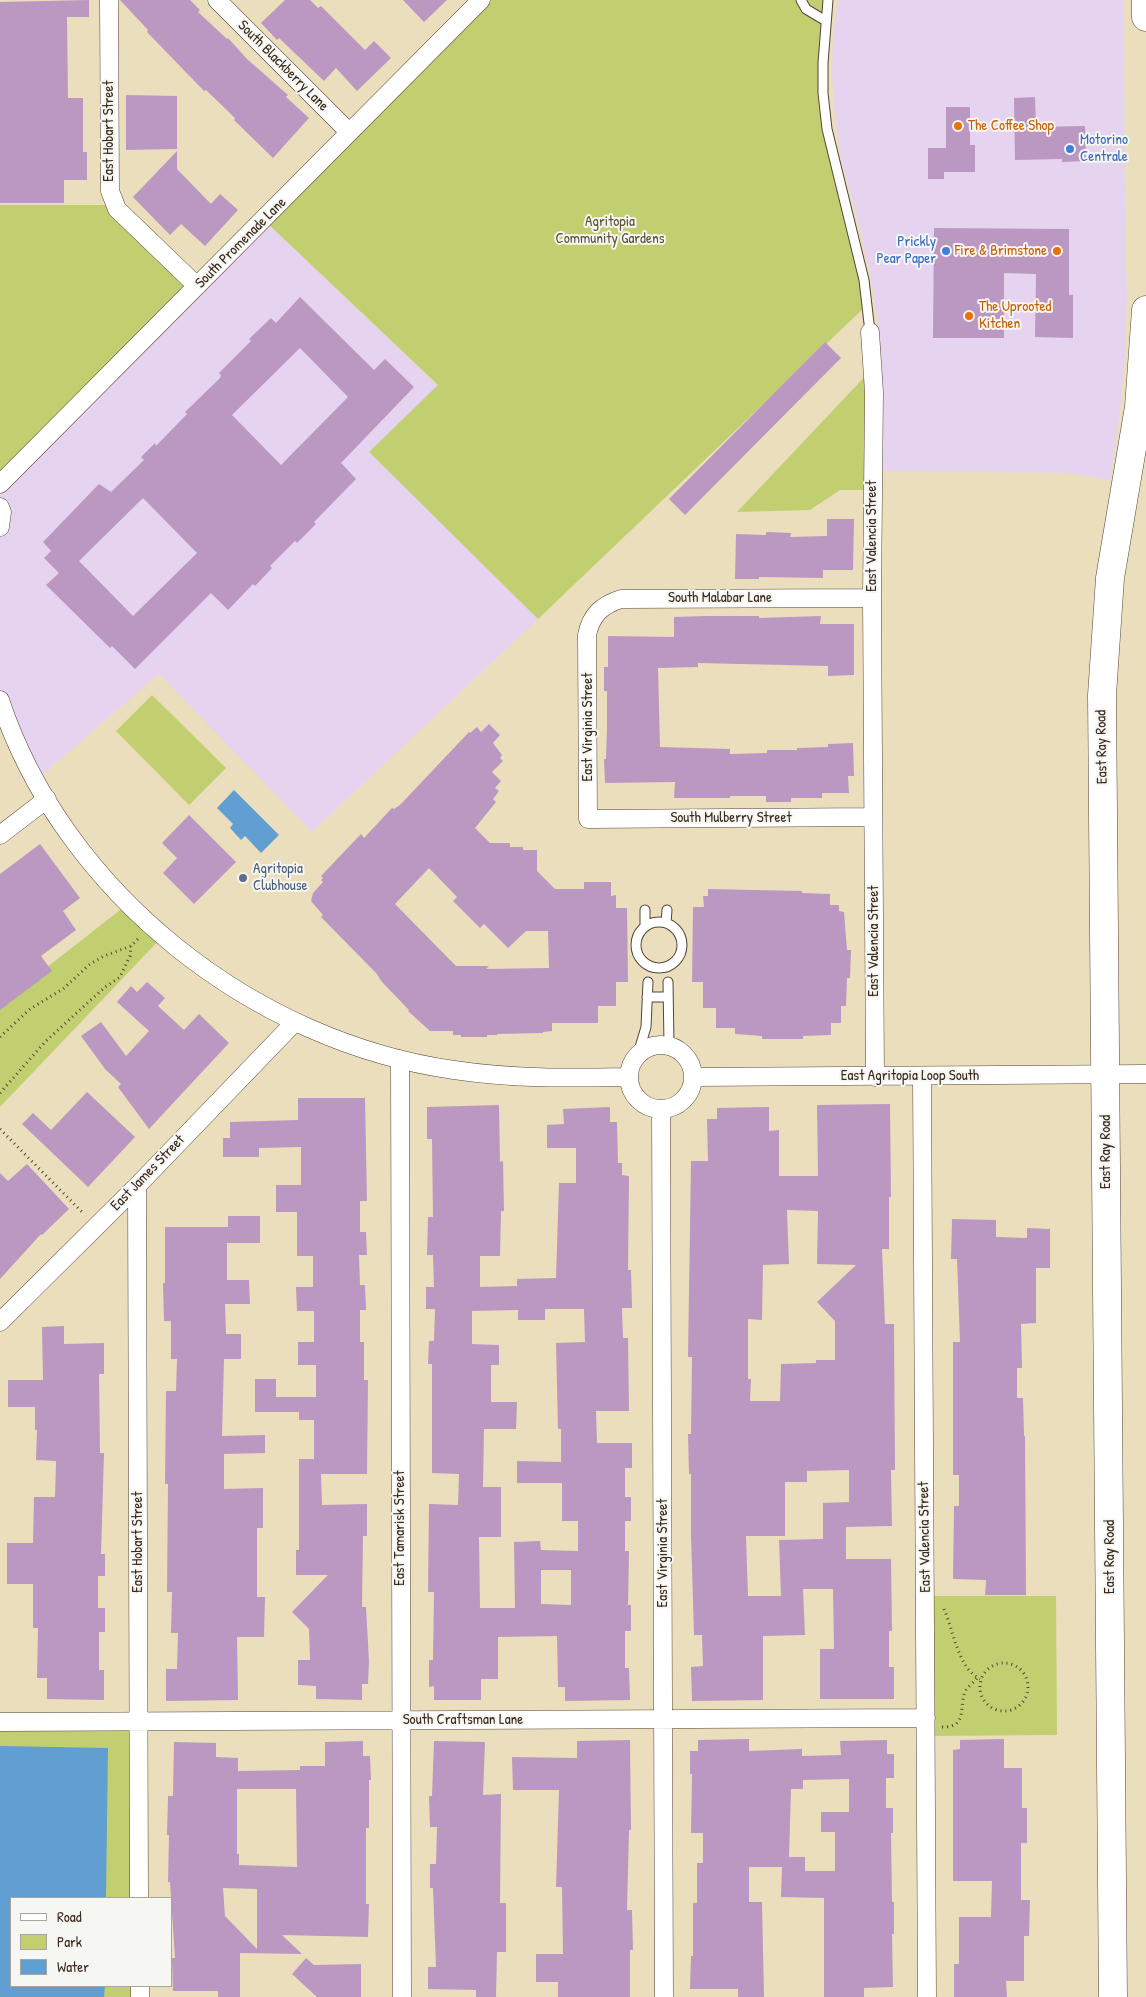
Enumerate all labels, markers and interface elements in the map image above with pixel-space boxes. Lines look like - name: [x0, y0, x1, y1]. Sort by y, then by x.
- street label: South Blackberry Lane: [234, 17, 332, 115]
- street label: East Hobart Street: [100, 80, 118, 182]
- place label: The Coffee Shop: [968, 117, 1054, 135]
- marker: The Coffee Shop: [952, 120, 964, 132]
- place label: Motorino Centrale: [1080, 131, 1128, 166]
- marker: Motorino Centrale: [1064, 143, 1076, 155]
- street label: South Promenade Lane: [192, 194, 290, 292]
- park label: Agritopia Community Gardens: [556, 213, 664, 248]
- place label: Prickly Pear Paper: [876, 233, 936, 268]
- place label: Fire & Brimstone: [955, 242, 1047, 260]
- marker: Prickly Pear Paper: [940, 245, 952, 257]
- marker: Fire & Brimstone: [1051, 245, 1063, 257]
- place label: The Uprooted Kitchen: [979, 298, 1051, 333]
- marker: The Uprooted Kitchen: [963, 310, 975, 322]
- street label: East Valencia Street: [863, 480, 881, 592]
- street label: South Malabar Lane: [668, 589, 772, 607]
- street label: East Virginia Street: [579, 673, 597, 781]
- street label: East Ray Road: [1092, 710, 1112, 784]
- street label: South Mulberry Street: [670, 809, 792, 827]
- place label: Agritopia Clubhouse: [253, 860, 307, 895]
- marker: Agritopia Clubhouse: [237, 872, 249, 884]
- street label: East Valencia Street: [865, 885, 883, 997]
- street label: East Agritopia Loop South: [841, 1067, 979, 1085]
- street label: East Ray Road: [1097, 1115, 1115, 1189]
- street label: East James Street: [107, 1131, 189, 1215]
- street label: East Tamarisk Street: [391, 1470, 409, 1586]
- street label: East Valencia Street: [915, 1481, 935, 1593]
- street label: East Hobart Street: [129, 1491, 147, 1593]
- street label: East Virginia Street: [654, 1499, 672, 1607]
- street label: East Ray Road: [1101, 1520, 1119, 1594]
- street label: South Craftsman Lane: [403, 1711, 523, 1729]
- legend: [10, 1897, 172, 1987]
- text: Road: [57, 1906, 82, 1927]
- text: Park: [57, 1931, 82, 1952]
- text: Water: [57, 1956, 89, 1977]

